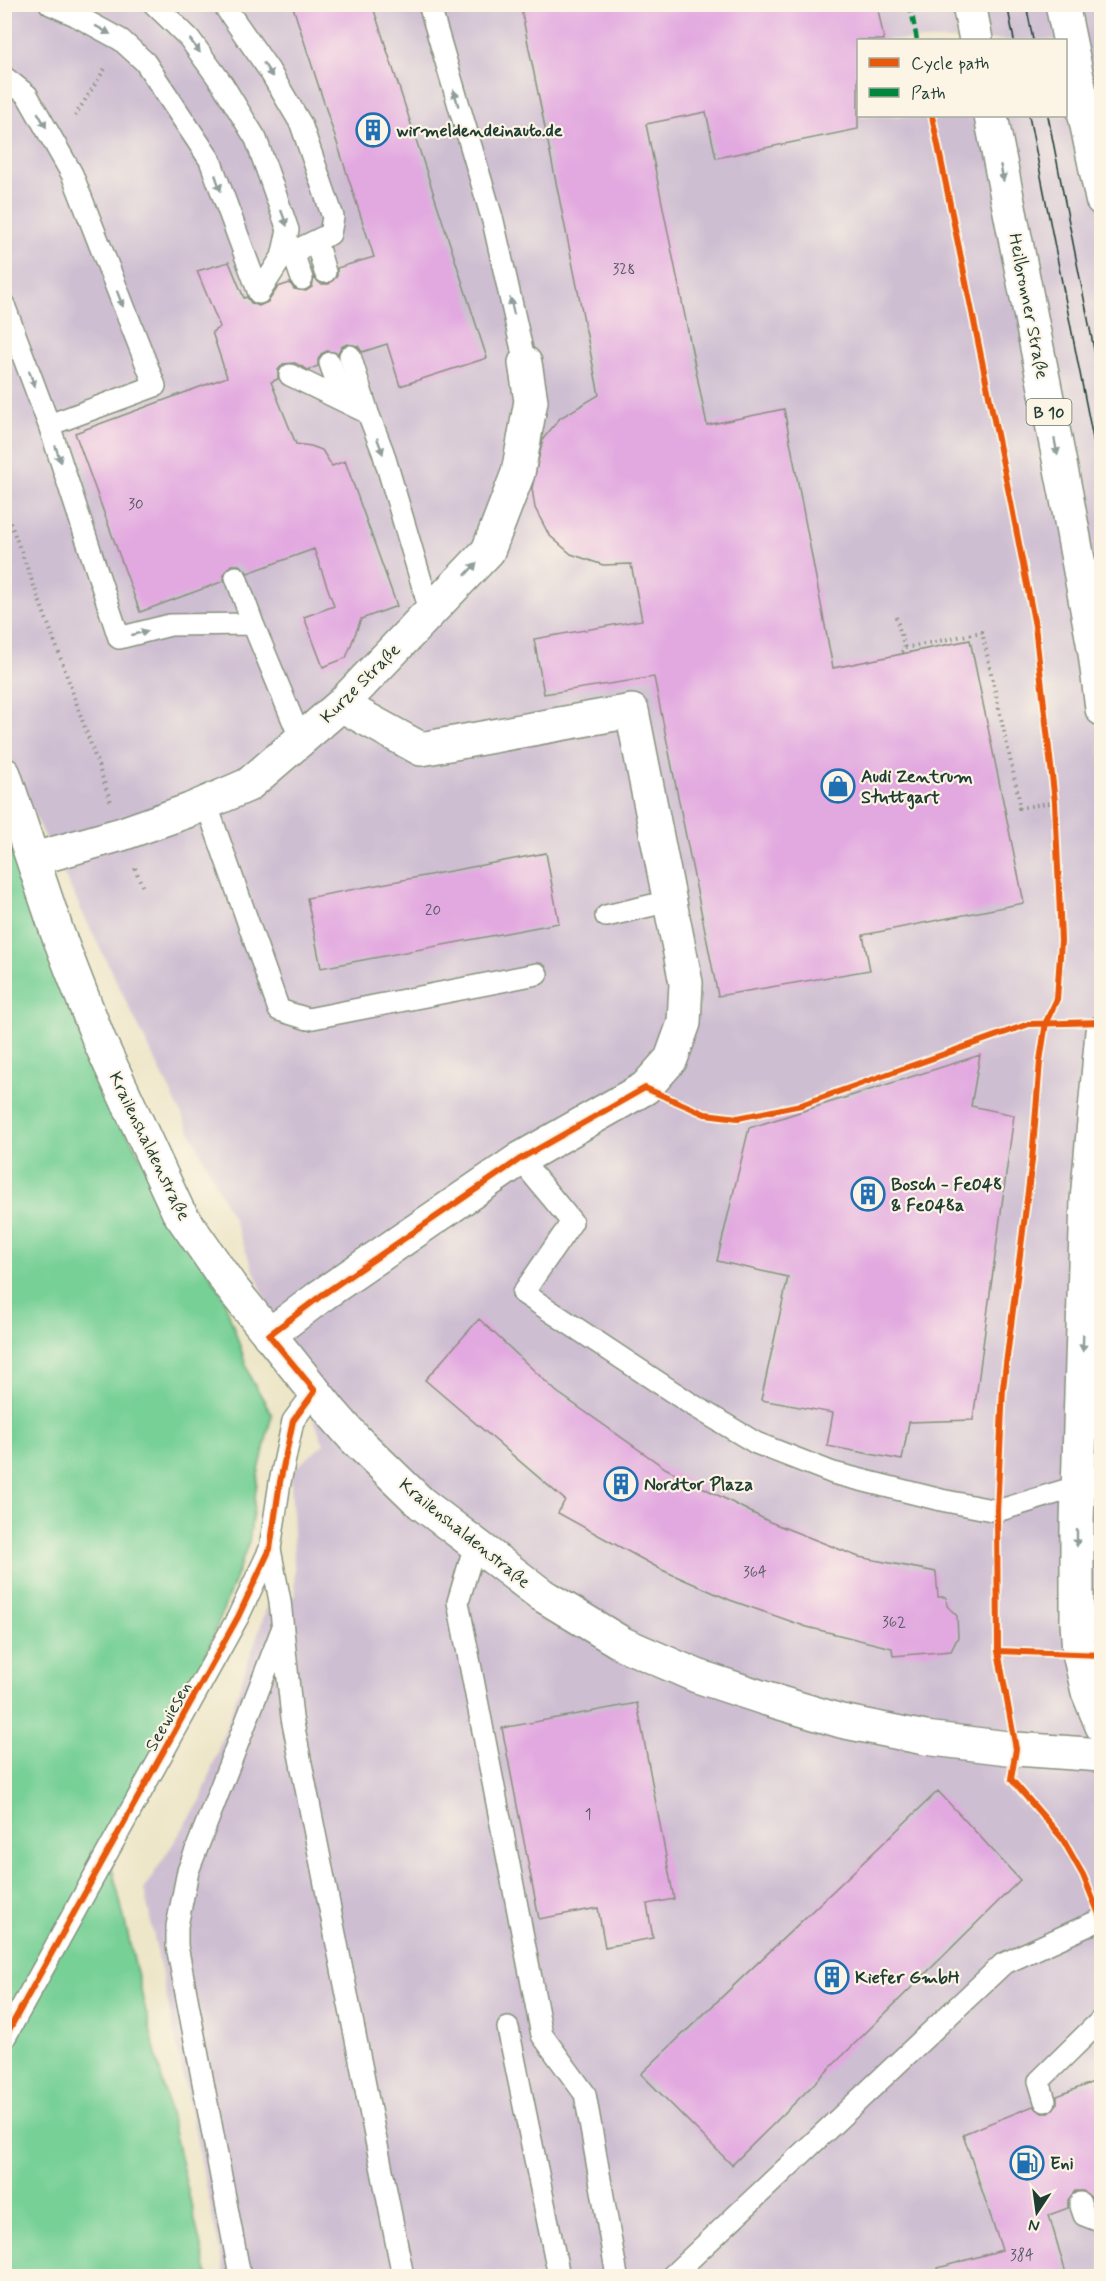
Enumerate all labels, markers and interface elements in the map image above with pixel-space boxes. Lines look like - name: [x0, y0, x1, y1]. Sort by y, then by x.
- one-way arrow: [95, 25, 112, 35]
- one-way arrow: [188, 39, 200, 54]
- legend: [857, 39, 1067, 117]
- text: Cycle path: [911, 52, 989, 76]
- one-way arrow: [263, 62, 274, 78]
- text: Path: [911, 82, 946, 106]
- one-way arrow: [451, 89, 460, 107]
- one-way arrow: [37, 112, 47, 129]
- building icon: wirmeldendeinauto.de: [355, 112, 391, 148]
- place label: wirmeldendeinauto.de: [396, 119, 563, 143]
- one-way arrow: [998, 164, 1007, 183]
- one-way arrow: [214, 174, 223, 192]
- one-way arrow: [280, 209, 289, 227]
- street label: Heilbronner Straße: [1002, 231, 1054, 381]
- house number: 328: [613, 260, 635, 280]
- one-way arrow: [115, 290, 125, 308]
- one-way arrow: [507, 297, 517, 315]
- one-way arrow: [27, 371, 37, 389]
- road number: B 10: [1026, 399, 1072, 425]
- one-way arrow: [376, 437, 385, 455]
- one-way arrow: [1052, 437, 1061, 456]
- one-way arrow: [54, 445, 63, 463]
- house number: 30: [128, 495, 144, 515]
- one-way arrow: [463, 562, 477, 576]
- one-way arrow: [131, 628, 149, 638]
- street label: Kurze Straße: [315, 638, 406, 729]
- place label: Audi Zentrum Stuttgart: [861, 765, 973, 810]
- shop icon: Audi Zentrum Stuttgart: [820, 768, 856, 804]
- house number: 20: [425, 901, 441, 921]
- street label: Krailenshaldenstraße: [103, 1068, 196, 1225]
- place label: Bosch - Fe048 & Fe048a: [891, 1173, 1003, 1218]
- building icon: Bosch - Fe048 & Fe048a: [850, 1176, 886, 1212]
- one-way arrow: [1078, 1333, 1088, 1352]
- building icon: Nordtor Plaza: [603, 1466, 639, 1502]
- street label: Krailenshaldenstraße: [394, 1473, 535, 1594]
- place label: Nordtor Plaza: [644, 1473, 753, 1497]
- one-way arrow: [1072, 1528, 1082, 1547]
- house number: 364: [743, 1563, 767, 1583]
- house number: 362: [882, 1613, 906, 1633]
- street label: Seewiesen: [140, 1677, 198, 1756]
- house number: 1: [585, 1805, 591, 1825]
- building icon: Kiefer GmbH: [814, 1959, 850, 1995]
- place label: Kiefer GmbH: [855, 1966, 960, 1990]
- fuel station icon: Eni: [1009, 2145, 1045, 2181]
- place label: Eni: [1050, 2152, 1074, 2176]
- north arrow: [1007, 2182, 1067, 2242]
- text: N: [1026, 2214, 1042, 2237]
- house number: 384: [1010, 2246, 1034, 2266]

